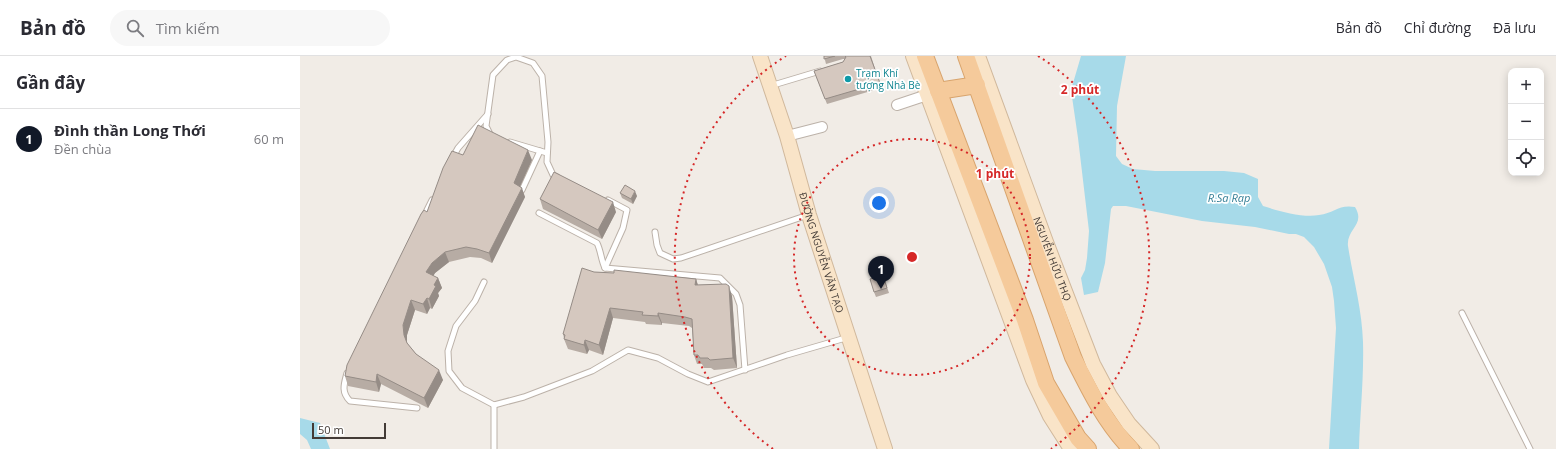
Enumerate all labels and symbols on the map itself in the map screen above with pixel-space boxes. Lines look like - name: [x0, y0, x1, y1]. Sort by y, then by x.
- place label: Trạm Khí tượng Nhà Bè: [856, 66, 921, 92]
- marker: Trạm Khí tượng Nhà Bè: [843, 74, 853, 84]
- text: 2 phút: [1061, 81, 1099, 98]
- text: 1 phút: [976, 165, 1014, 182]
- water label: R.Sa Rạp: [1208, 190, 1250, 205]
- street label: ĐƯỜNG NGUYỄN VĂN TẠO: [796, 191, 847, 315]
- your location: [869, 193, 889, 213]
- street label: NGUYỄN HỮU THỌ: [1030, 215, 1075, 303]
- centre of rings: [905, 250, 919, 264]
- pin: 1: [868, 256, 894, 289]
- scale bar: [312, 421, 386, 440]

